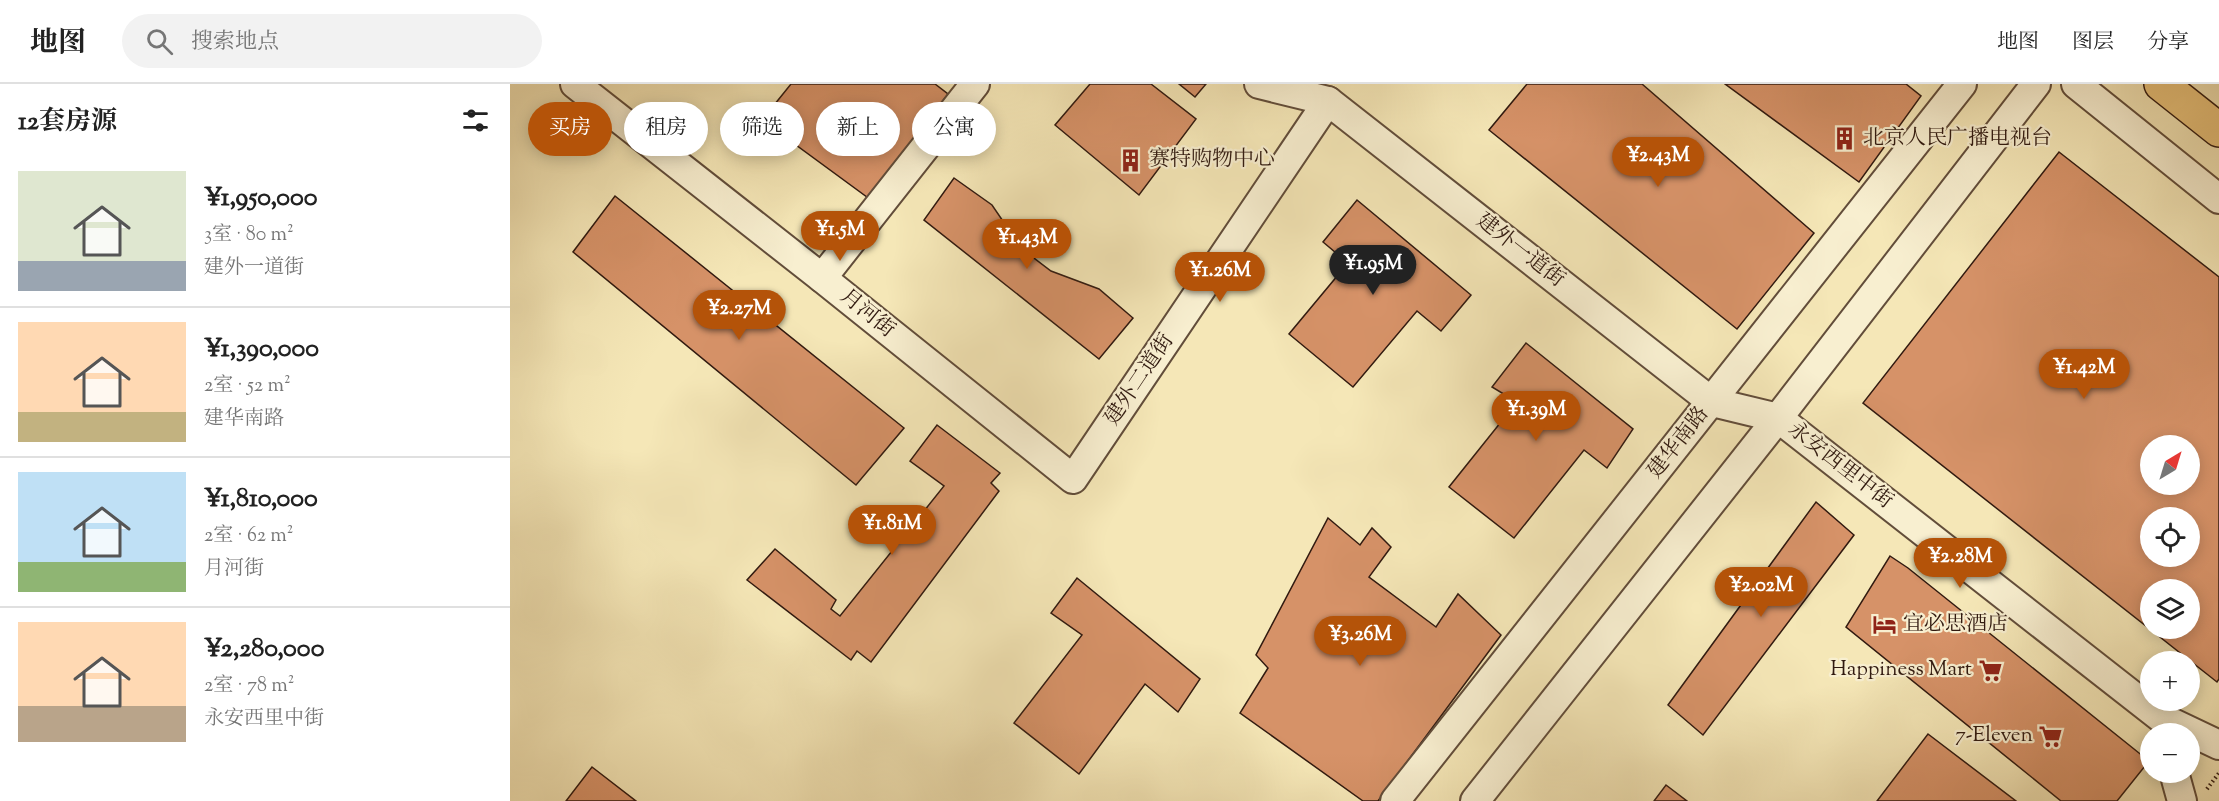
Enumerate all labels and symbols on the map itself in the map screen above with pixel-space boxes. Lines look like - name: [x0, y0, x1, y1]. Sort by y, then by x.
- place label: 北京人民广播电视台: [1863, 124, 2052, 154]
- building icon: 北京人民广播电视台: [1832, 126, 1858, 152]
- pin: ¥2.43M: [1609, 137, 1707, 188]
- place label: 赛特购物中心: [1149, 145, 1275, 175]
- building icon: 赛特购物中心: [1118, 147, 1144, 173]
- street label: 建外一道街: [1469, 207, 1571, 295]
- pin: ¥1.5M: [798, 211, 882, 262]
- pin: ¥1.43M: [978, 219, 1076, 270]
- pin: ¥1.95M: [1324, 245, 1422, 296]
- pin: ¥1.26M: [1171, 252, 1269, 303]
- street label: 月河街: [833, 283, 901, 345]
- pin: ¥2.27M: [690, 290, 788, 341]
- street label: 建外二道街: [1098, 328, 1182, 432]
- pin: ¥1.42M: [2035, 349, 2133, 400]
- pin: ¥1.39M: [1487, 391, 1585, 442]
- street label: 建华南路: [1641, 401, 1717, 485]
- street label: 永安西里中街: [1781, 415, 1899, 517]
- north arrow: [2140, 435, 2200, 495]
- pin: ¥1.81M: [843, 505, 941, 556]
- pin: ¥2.28M: [1911, 538, 2009, 589]
- pin: ¥2.02M: [1712, 567, 1810, 618]
- place label: 宜必思酒店: [1903, 610, 2008, 640]
- hotel icon: 宜必思酒店: [1872, 612, 1898, 638]
- pin: ¥3.26M: [1311, 616, 1409, 667]
- place label: Happiness Mart: [1830, 655, 1972, 685]
- supermarket icon: Happiness Mart: [1977, 657, 2003, 683]
- place label: 7-Eleven: [1955, 721, 2033, 751]
- supermarket icon: 7-Eleven: [2038, 723, 2064, 749]

